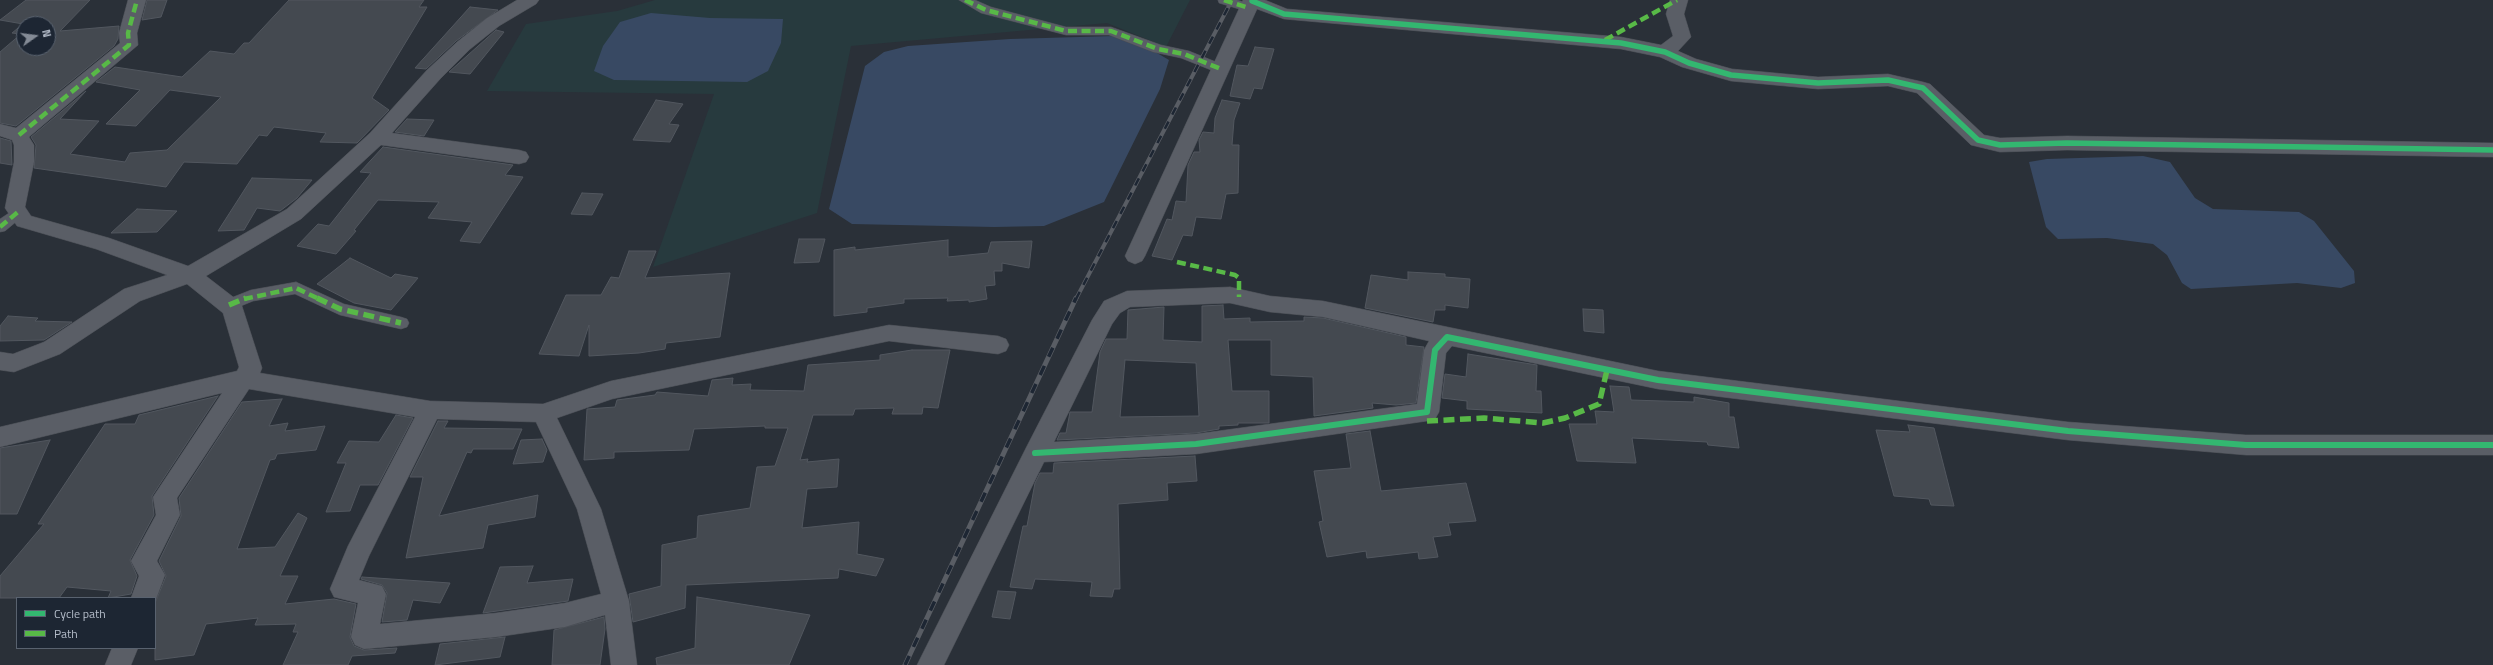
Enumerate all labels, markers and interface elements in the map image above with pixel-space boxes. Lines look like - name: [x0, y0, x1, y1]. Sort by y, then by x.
- north arrow: [16, 16, 56, 56]
- text: N: [38, 28, 55, 39]
- legend: [16, 597, 156, 649]
- text: Cycle path: [54, 604, 106, 623]
- text: Path: [54, 624, 78, 643]

